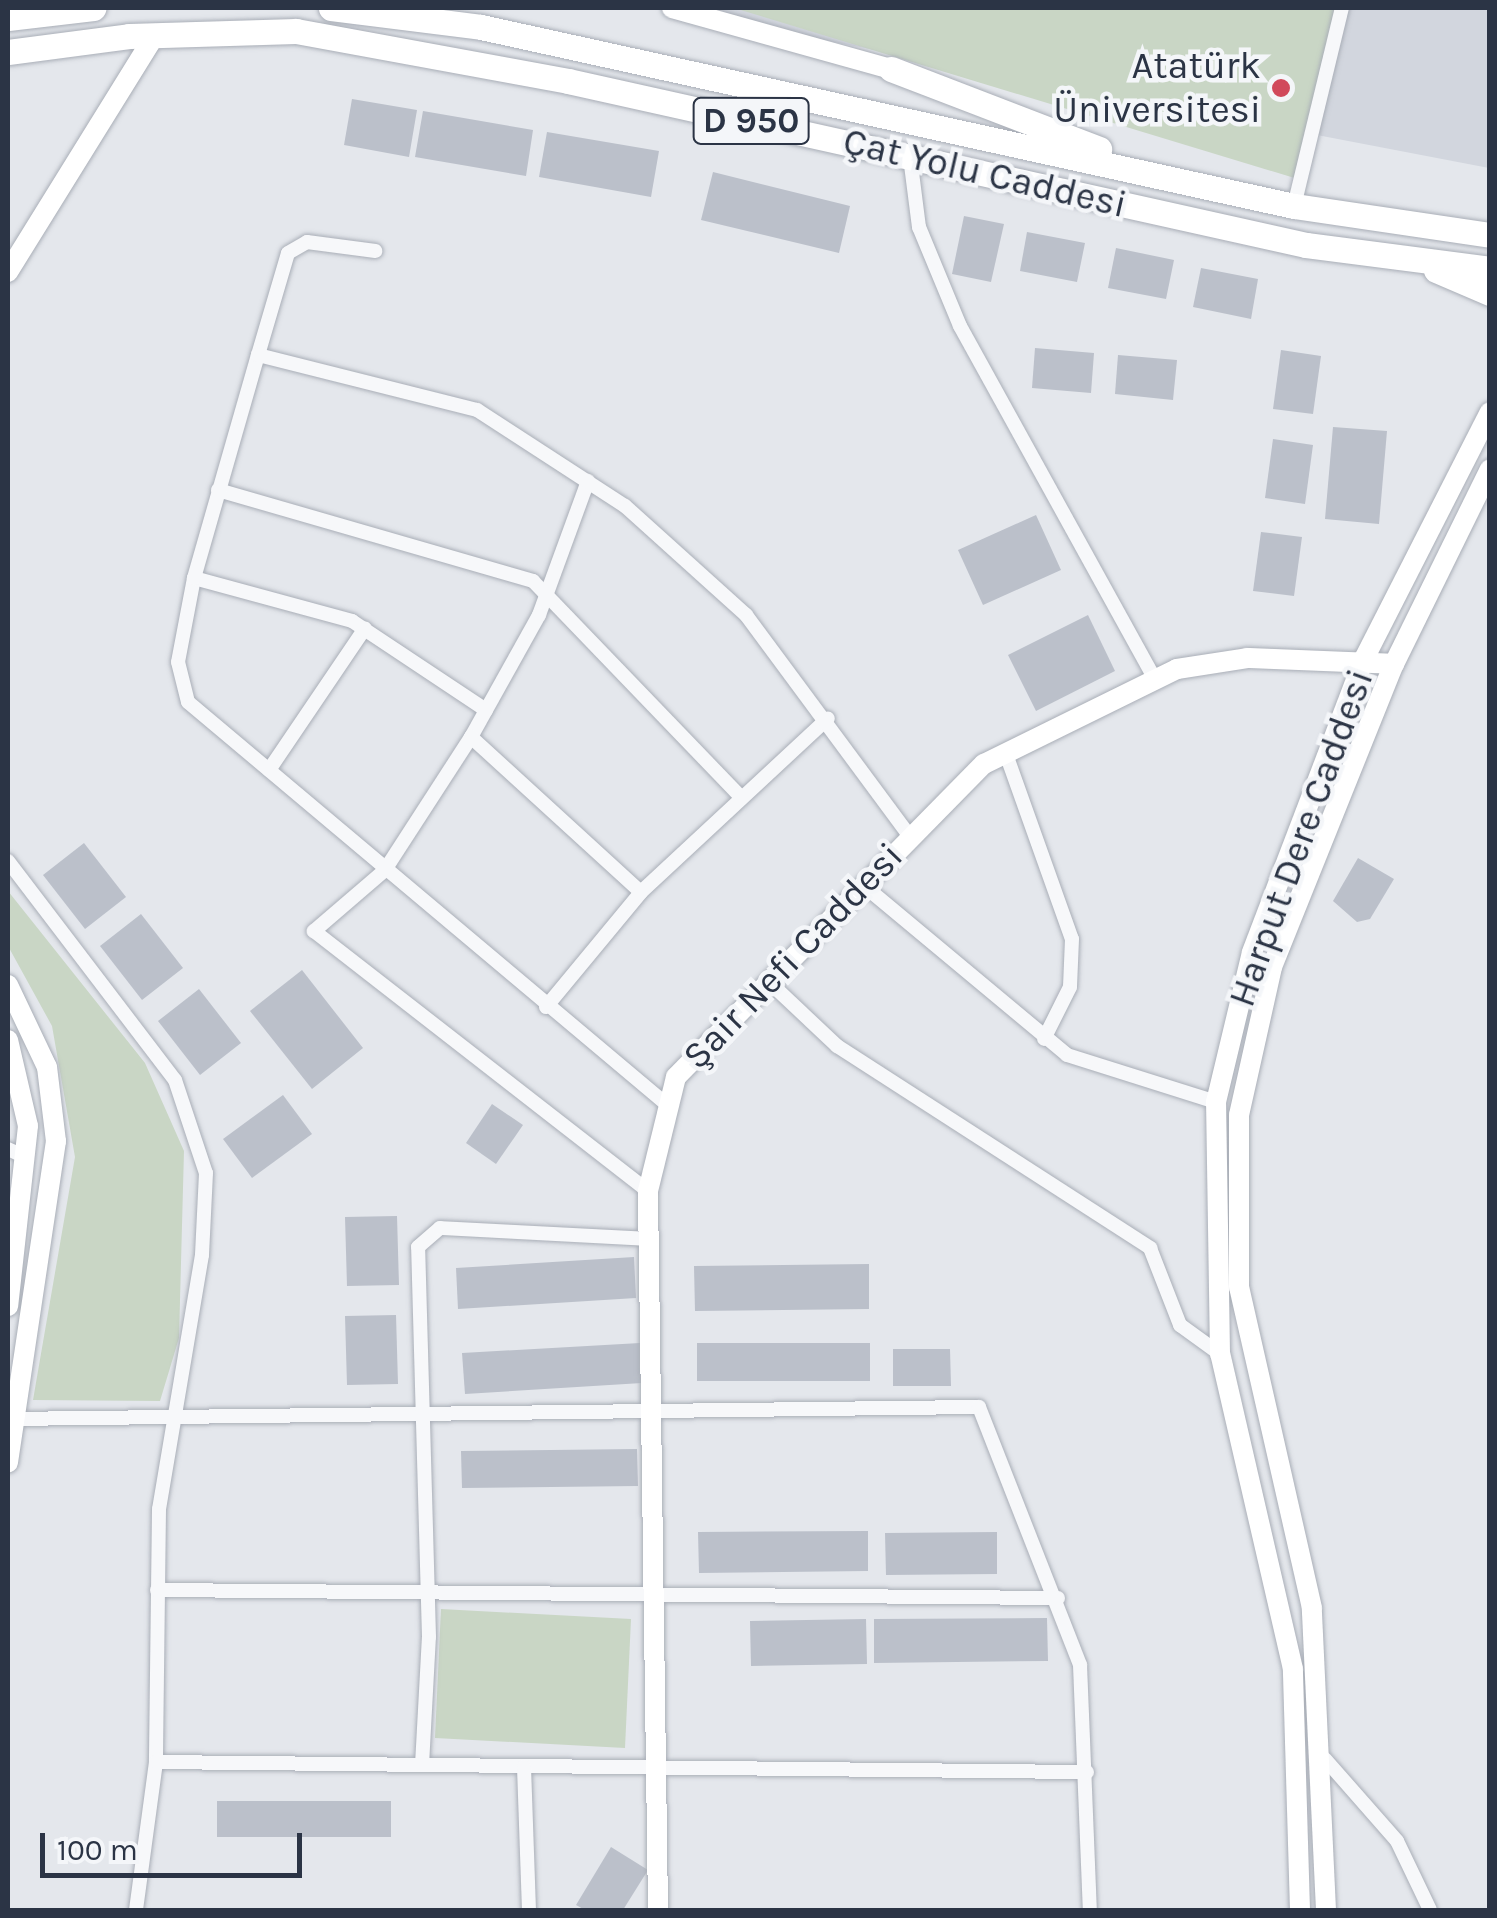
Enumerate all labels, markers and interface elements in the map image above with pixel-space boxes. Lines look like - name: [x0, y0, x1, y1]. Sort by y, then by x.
- place label: Atatürk Üniversitesi: [1053, 43, 1261, 132]
- marker: Atatürk Üniversitesi: [1270, 77, 1292, 99]
- road number: D 950: [691, 91, 811, 151]
- street label: Çat Yolu Caddesi: [839, 118, 1131, 228]
- street label: Harput Dere Caddesi: [1219, 663, 1383, 1013]
- street label: Şair Nefi Caddesi: [673, 833, 913, 1079]
- scale bar: [45, 1813, 308, 1875]
- text: 100 m: [57, 1832, 138, 1868]

